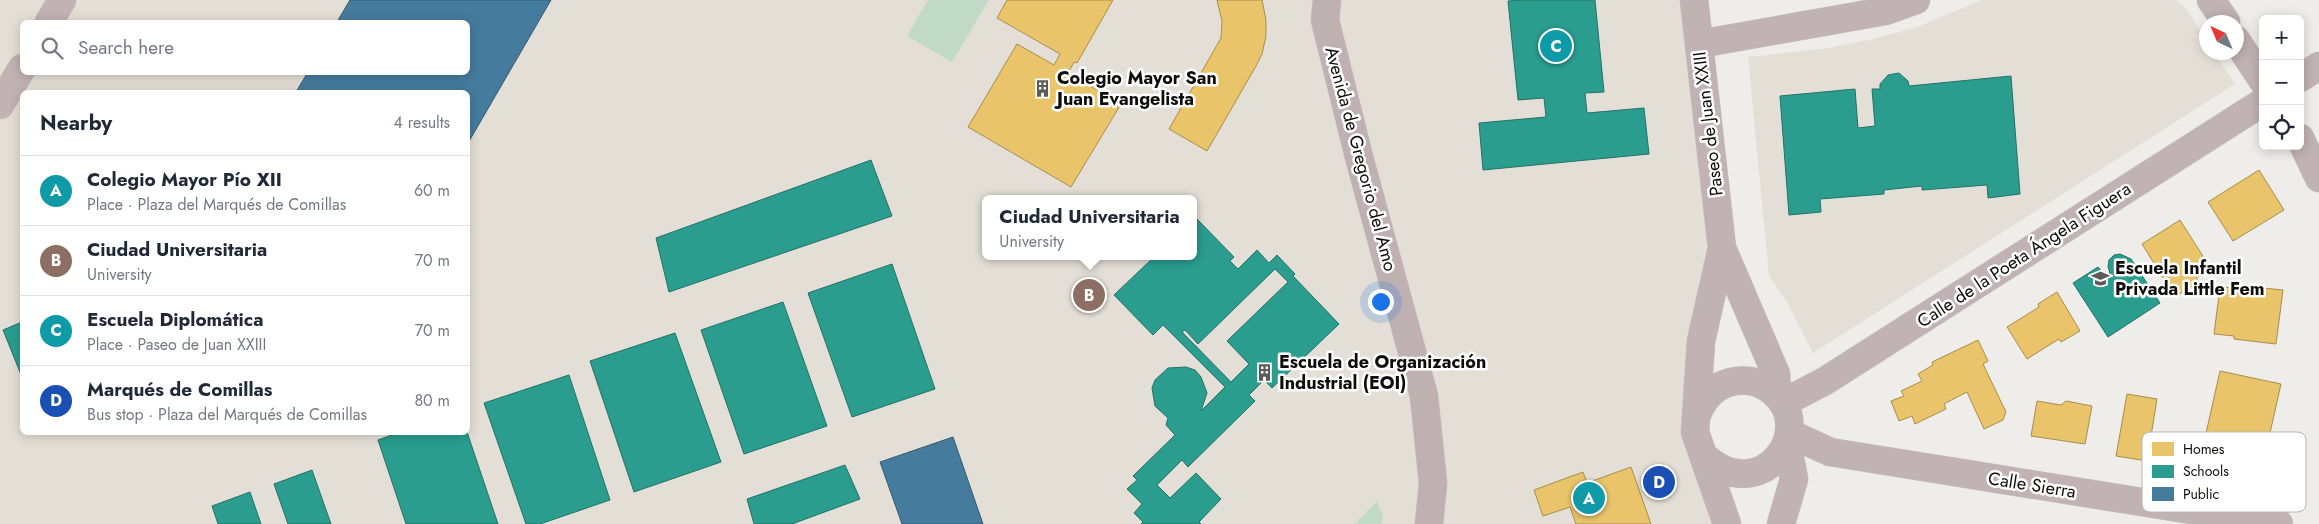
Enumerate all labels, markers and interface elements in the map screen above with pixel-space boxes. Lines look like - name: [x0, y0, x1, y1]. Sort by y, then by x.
- north arrow: [2199, 15, 2244, 60]
- map controls: [2259, 15, 2304, 150]
- button: +: [2259, 15, 2304, 60]
- search box: [20, 20, 470, 75]
- pin: C: [1540, 27, 1572, 65]
- icon: search: [38, 34, 66, 62]
- text: Search here: [78, 34, 174, 61]
- street label: Avenida de Gregorio del Amo: [1318, 44, 1404, 274]
- street label: Paseo de Juan XXIII: [1686, 50, 1730, 198]
- button: −: [2259, 60, 2304, 105]
- place label: Colegio Mayor San Juan Evangelista: [1054, 65, 1217, 112]
- building icon: Colegio Mayor San Juan Evangelista: [1033, 78, 1053, 98]
- button: locate: [2259, 105, 2304, 150]
- text: Nearby: [40, 108, 112, 138]
- text: 4 results: [394, 111, 450, 134]
- text: Colegio Mayor Pío XII: [87, 166, 282, 193]
- street label: Calle de la Poeta Ángela Figuera: [1912, 176, 2136, 334]
- text: A: [50, 179, 62, 202]
- text: 60 m: [414, 179, 450, 202]
- text: Place · Plaza del Marqués de Comillas: [87, 193, 346, 216]
- popup: [982, 195, 1197, 260]
- text: Ciudad Universitaria: [999, 203, 1180, 230]
- text: University: [999, 230, 1064, 253]
- text: Ciudad Universitaria: [87, 236, 267, 263]
- text: B: [51, 249, 61, 272]
- text: 70 m: [415, 249, 450, 272]
- place label: Escuela Infantil Privada Little Fem: [2115, 255, 2265, 302]
- text: University: [87, 263, 152, 286]
- school or university icon: Escuela Infantil Privada Little Fem: [2091, 268, 2111, 288]
- pin: B: [1073, 276, 1105, 314]
- your location: [1368, 289, 1394, 315]
- text: Escuela Diplomática: [87, 306, 263, 333]
- text: C: [50, 319, 62, 342]
- text: 70 m: [415, 319, 450, 342]
- text: Place · Paseo de Juan XXIII: [87, 333, 266, 356]
- place label: Escuela de Organización Industrial (EOI): [1279, 349, 1486, 396]
- building icon: Escuela de Organización Industrial (EOI): [1255, 362, 1275, 382]
- text: Marqués de Comillas: [87, 376, 272, 403]
- text: D: [50, 389, 62, 412]
- text: 80 m: [414, 389, 450, 412]
- text: Bus stop · Plaza del Marqués de Comillas: [87, 403, 367, 426]
- legend: [2142, 432, 2306, 512]
- text: Homes: [2183, 439, 2225, 459]
- text: Schools: [2183, 461, 2229, 481]
- pin: D: [1643, 463, 1675, 501]
- street label: Calle Sierra: [1986, 465, 2078, 505]
- pin: A: [1573, 479, 1605, 517]
- text: Public: [2183, 484, 2219, 504]

